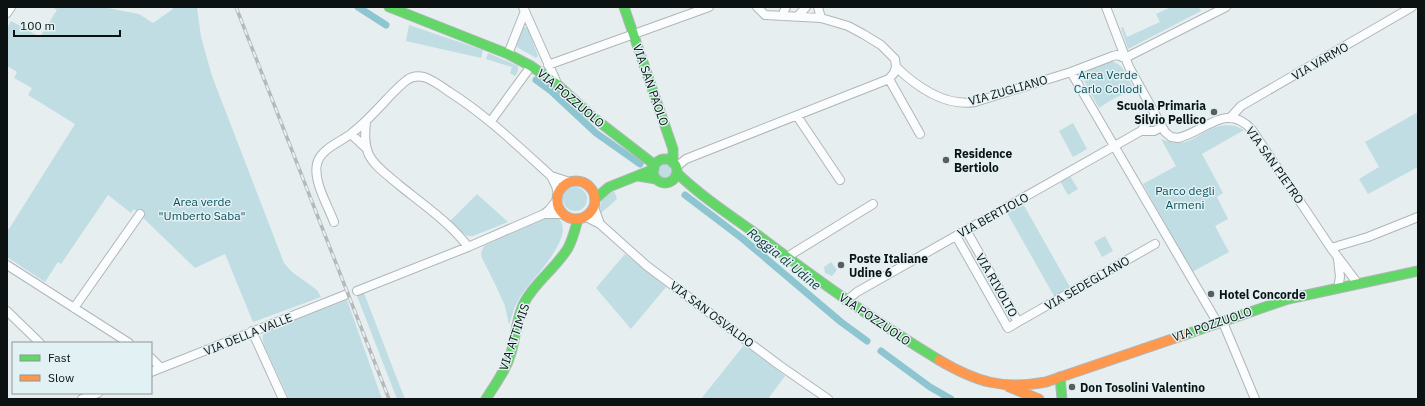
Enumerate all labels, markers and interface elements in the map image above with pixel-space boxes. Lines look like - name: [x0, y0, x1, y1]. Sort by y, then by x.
- scale bar: [14, 12, 120, 38]
- text: 100 m: [20, 18, 55, 33]
- street label: VIA VARMO: [1289, 39, 1351, 83]
- street label: VIA SAN PAOLO: [630, 42, 672, 128]
- street label: VIA POZZUOLO: [534, 66, 608, 130]
- park label: Area Verde Carlo Collodi: [1074, 67, 1142, 96]
- street label: VIA ZUGLIANO: [967, 72, 1049, 108]
- place label: Scuola Primaria Silvio Pellico: [1116, 98, 1206, 127]
- marker: Scuola Primaria Silvio Pellico: [1209, 107, 1219, 117]
- street label: VIA SAN PIETRO: [1243, 124, 1307, 206]
- place label: Residence Bertiolo: [954, 146, 1012, 175]
- marker: Residence Bertiolo: [941, 155, 951, 165]
- park label: Parco degli Armeni: [1155, 183, 1215, 212]
- street label: VIA BERTIOLO: [955, 189, 1031, 241]
- park label: Area verde "Umberto Saba": [159, 194, 245, 223]
- water label: Roggia di Udine: [744, 224, 825, 294]
- street label: VIA RIVOLTO: [973, 250, 1021, 320]
- place label: Poste Italiane Udine 6: [849, 251, 928, 280]
- street label: VIA SEDEGLIANO: [1042, 253, 1132, 313]
- marker: Poste Italiane Udine 6: [836, 260, 846, 270]
- street label: VIA SAN OSVALDO: [667, 278, 757, 350]
- place label: Hotel Concorde: [1219, 287, 1306, 302]
- marker: Hotel Concorde: [1206, 289, 1216, 299]
- street label: VIA POZZUOLO: [836, 290, 914, 348]
- street label: VIA ATTIMIS: [496, 302, 532, 372]
- street label: VIA POZZUOLO: [1170, 303, 1254, 345]
- street label: VIA DELLA VALLE: [202, 309, 294, 359]
- legend: [12, 342, 152, 394]
- text: Fast: [48, 350, 71, 365]
- text: Slow: [48, 370, 74, 385]
- place label: Don Tosolini Valentino: [1080, 380, 1205, 395]
- marker: Don Tosolini Valentino: [1067, 382, 1077, 392]

